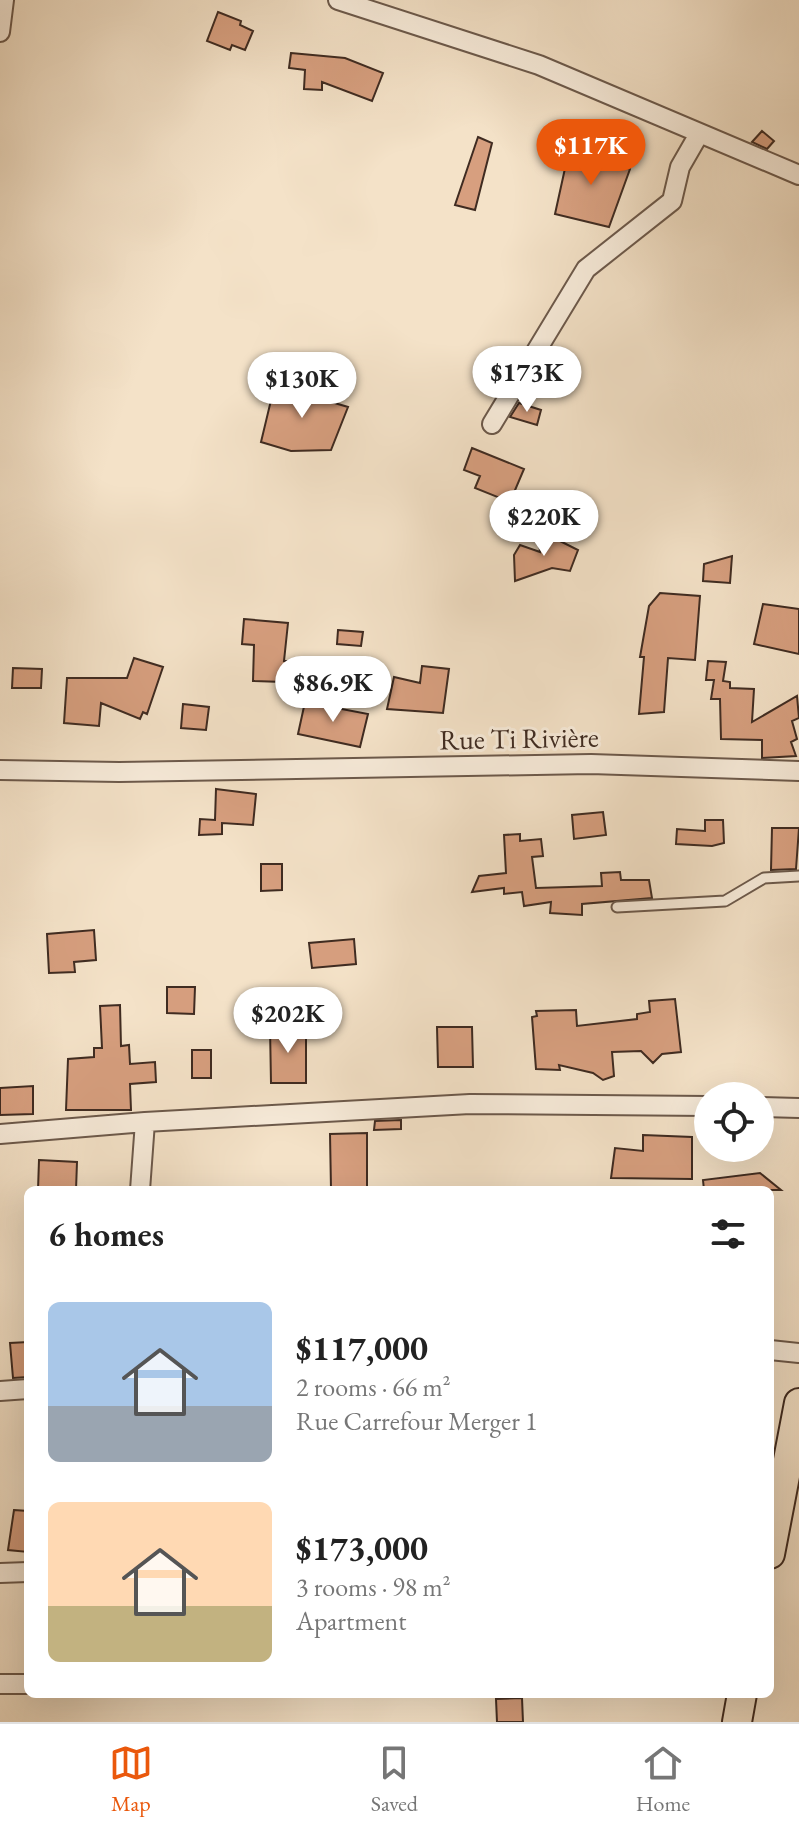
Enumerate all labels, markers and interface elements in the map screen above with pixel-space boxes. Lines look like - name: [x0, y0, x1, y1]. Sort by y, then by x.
- pin: $117K: [535, 119, 647, 187]
- text: $117K: [554, 128, 628, 162]
- pin: $173K: [471, 346, 583, 414]
- pin: $130K: [246, 352, 358, 420]
- text: $173K: [490, 355, 564, 389]
- text: $130K: [265, 361, 339, 395]
- pin: $220K: [488, 490, 600, 558]
- text: $220K: [507, 499, 581, 533]
- pin: $86.9K: [268, 656, 398, 724]
- text: $86.9K: [293, 665, 373, 699]
- street label: Rue Ti Rivière: [439, 719, 599, 757]
- pin: $202K: [232, 987, 344, 1055]
- text: $202K: [251, 996, 325, 1030]
- map controls: [694, 1082, 774, 1162]
- button: locate: [694, 1082, 774, 1162]
- text: 6 homes: [48, 1212, 164, 1256]
- icon: filters: [706, 1212, 750, 1256]
- text: $117,000: [296, 1326, 428, 1370]
- icon: home: [112, 1334, 208, 1430]
- text: 2 rooms · 66 m²: [296, 1370, 451, 1404]
- text: Rue Carrefour Merger 1: [296, 1404, 538, 1438]
- text: $173,000: [296, 1526, 428, 1570]
- icon: home: [112, 1534, 208, 1630]
- text: 3 rooms · 98 m²: [296, 1570, 451, 1604]
- text: Apartment: [296, 1604, 406, 1638]
- tab: Map: [109, 1741, 153, 1818]
- tab: Saved: [371, 1741, 418, 1818]
- tab: Home: [636, 1741, 690, 1818]

